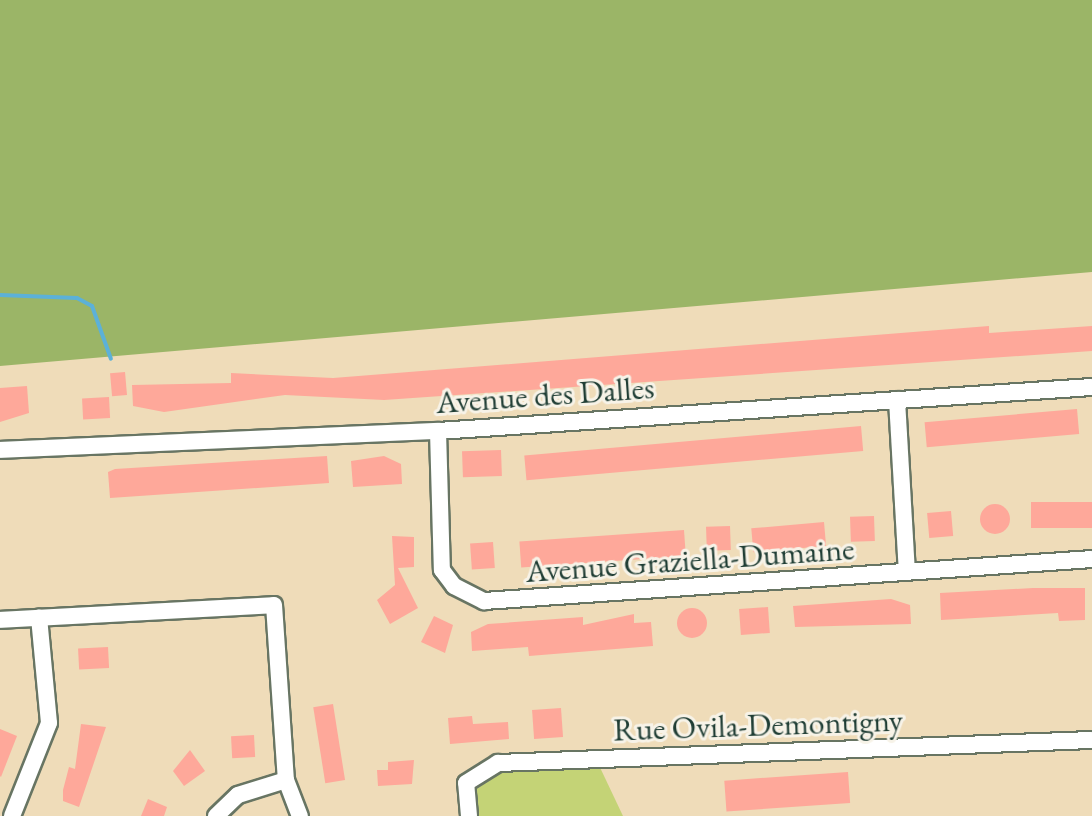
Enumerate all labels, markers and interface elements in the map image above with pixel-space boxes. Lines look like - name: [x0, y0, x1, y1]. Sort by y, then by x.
- street label: Avenue des Dalles: [435, 368, 655, 422]
- street label: Avenue Graziella-Dumaine: [524, 529, 856, 591]
- street label: Rue Ovila-Demontigny: [613, 701, 903, 749]

